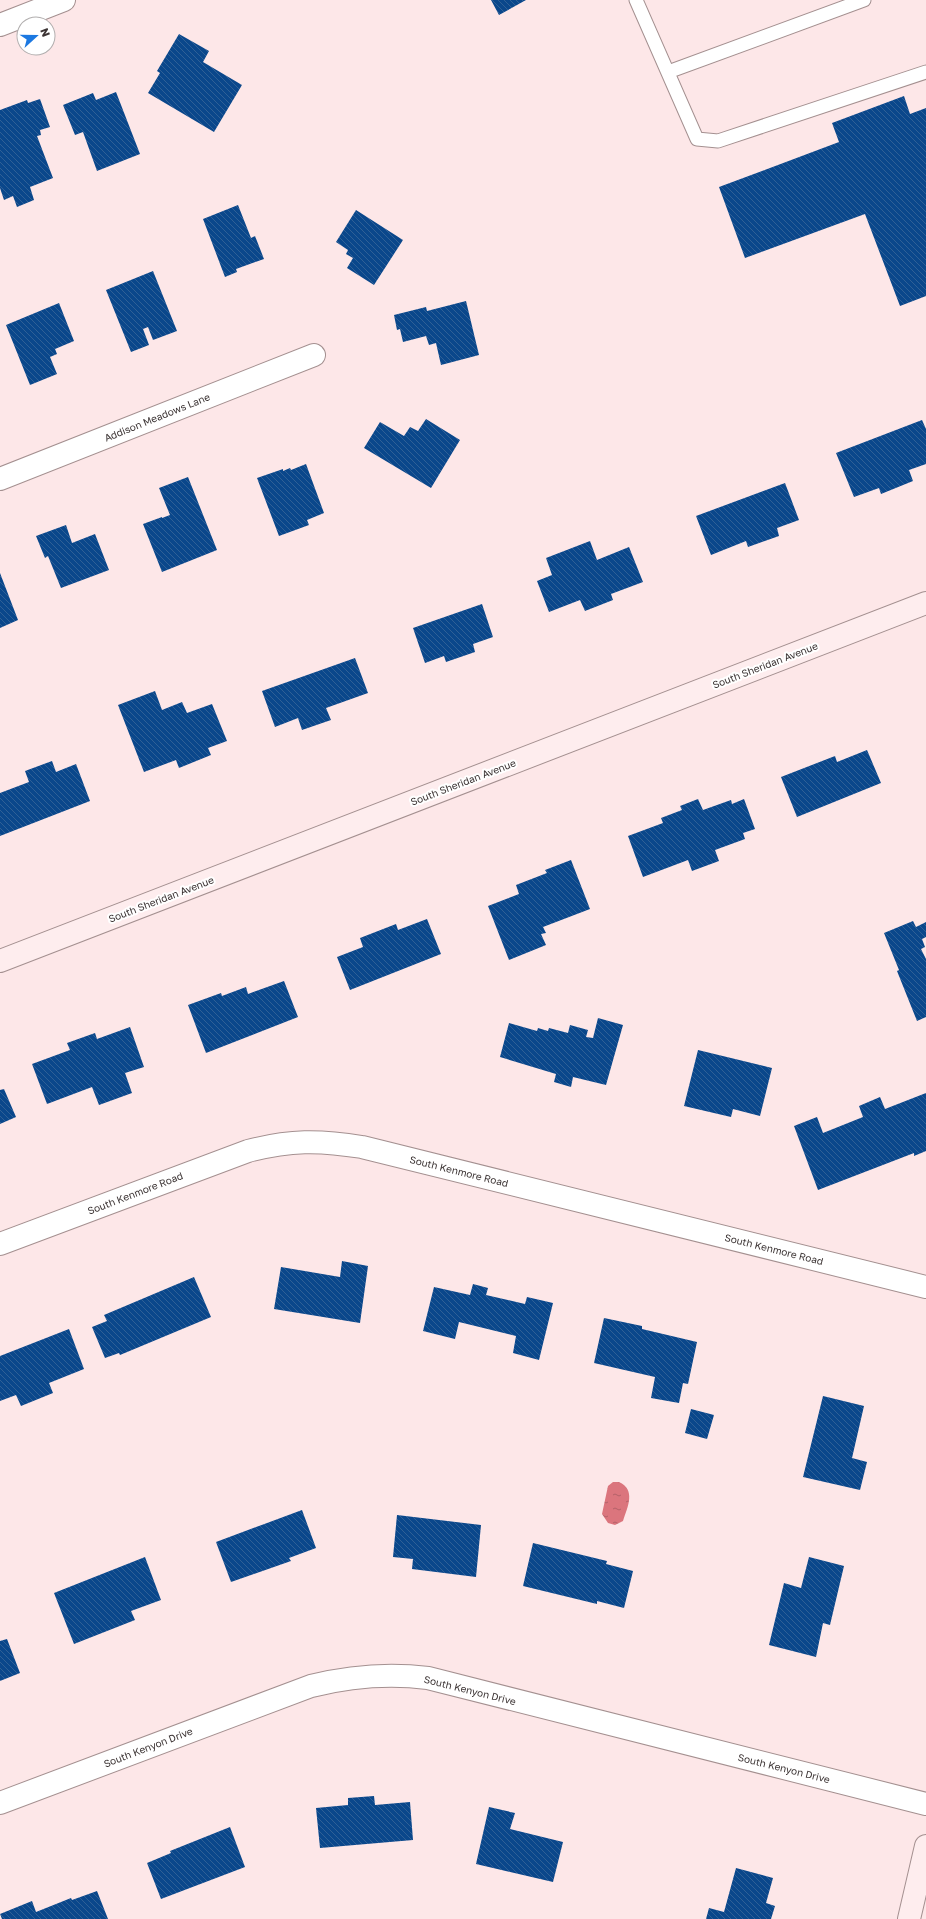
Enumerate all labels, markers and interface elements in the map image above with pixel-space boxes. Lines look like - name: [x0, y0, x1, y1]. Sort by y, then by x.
- north arrow: [16, 16, 56, 56]
- text: N: [38, 26, 53, 38]
- street label: Addison Meadows Lane: [102, 390, 212, 444]
- street label: South Sheridan Avenue: [711, 639, 820, 691]
- street label: South Sheridan Avenue: [409, 756, 518, 808]
- street label: South Sheridan Avenue: [107, 873, 216, 925]
- street label: South Kenmore Road: [408, 1153, 510, 1189]
- street label: South Kenmore Road: [86, 1169, 184, 1217]
- street label: South Kenmore Road: [723, 1231, 825, 1267]
- street label: South Kenyon Drive: [423, 1673, 517, 1707]
- street label: South Kenyon Drive: [102, 1724, 194, 1770]
- street label: South Kenyon Drive: [737, 1751, 831, 1785]

